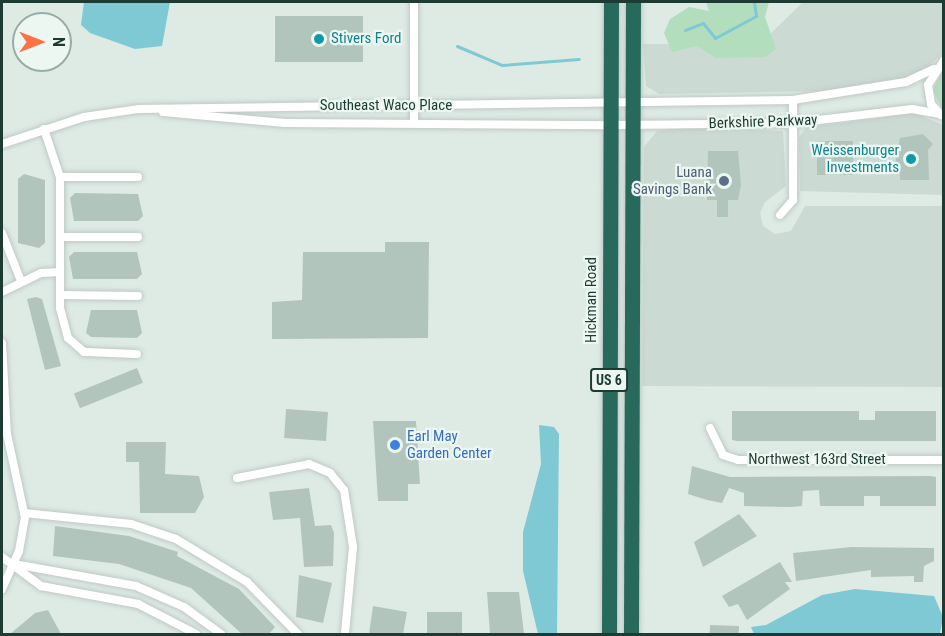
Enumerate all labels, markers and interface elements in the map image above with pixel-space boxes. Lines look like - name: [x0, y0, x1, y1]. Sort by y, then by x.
- north arrow: [12, 12, 72, 72]
- place label: Stivers Ford: [331, 30, 401, 48]
- marker: Stivers Ford: [312, 32, 326, 46]
- text: N: [49, 37, 68, 47]
- street label: Southeast Waco Place: [320, 97, 452, 115]
- street label: Berkshire Parkway: [708, 111, 818, 133]
- place label: Weissenburger Investments: [811, 141, 899, 176]
- marker: Weissenburger Investments: [904, 152, 918, 166]
- place label: Luana Savings Bank: [633, 163, 712, 198]
- marker: Luana Savings Bank: [717, 174, 731, 188]
- street label: Hickman Road: [583, 257, 601, 343]
- road number: US 6: [590, 369, 628, 391]
- place label: Earl May Garden Center: [407, 427, 491, 462]
- marker: Earl May Garden Center: [388, 438, 402, 452]
- street label: Northwest 163rd Street: [748, 451, 886, 469]

